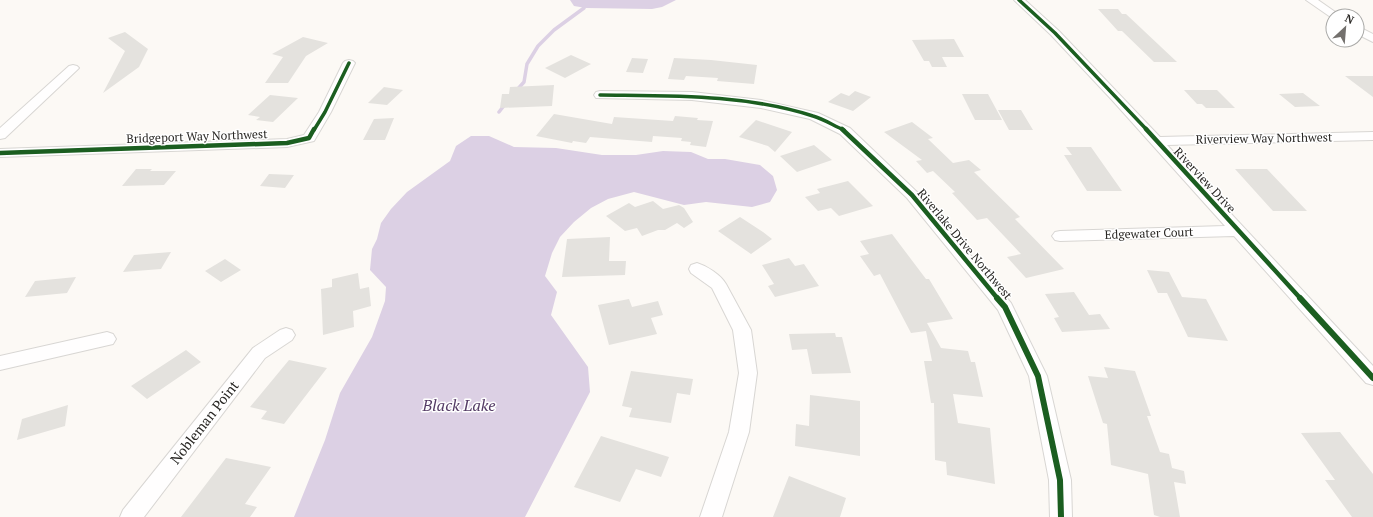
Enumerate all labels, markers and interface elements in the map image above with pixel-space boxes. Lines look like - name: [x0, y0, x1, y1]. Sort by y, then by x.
- north arrow: [1325, 8, 1365, 48]
- text: N: [1343, 11, 1357, 27]
- street label: Bridgeport Way Northwest: [126, 126, 268, 146]
- street label: Riverview Way Northwest: [1196, 129, 1333, 147]
- street label: Riverview Drive: [1171, 144, 1239, 216]
- street label: Riverlake Drive Northwest: [914, 186, 1016, 303]
- street label: Edgewater Court: [1104, 224, 1194, 242]
- street label: Nobleman Point: [165, 376, 243, 468]
- water label: Black Lake: [421, 394, 496, 416]

